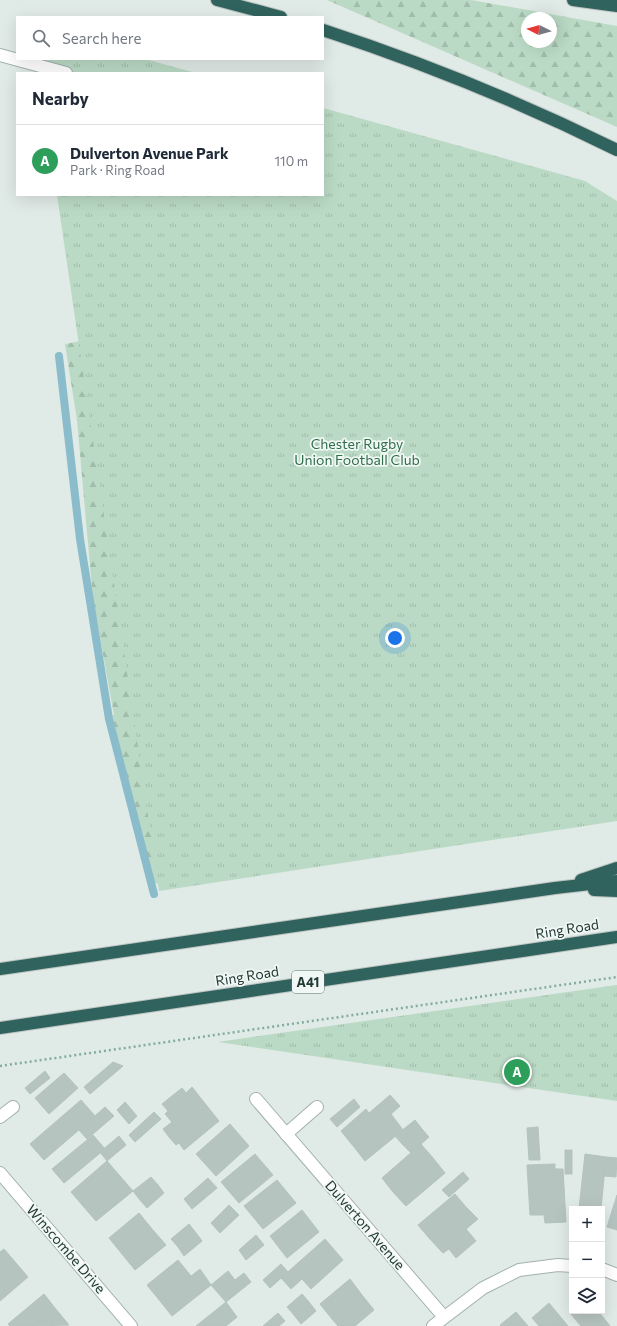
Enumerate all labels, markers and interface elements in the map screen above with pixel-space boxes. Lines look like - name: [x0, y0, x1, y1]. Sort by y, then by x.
- north arrow: [521, 12, 557, 48]
- search box: [16, 16, 324, 60]
- icon: search: [30, 27, 52, 49]
- text: Search here: [62, 29, 141, 47]
- text: Nearby: [32, 88, 89, 109]
- text: Dulverton Avenue Park: [70, 144, 229, 162]
- text: A: [40, 153, 50, 169]
- text: 110 m: [275, 153, 308, 169]
- text: Park · Ring Road: [70, 162, 165, 178]
- park label: Chester Rugby Union Football Club: [294, 435, 420, 468]
- your location: [385, 628, 405, 648]
- street label: Ring Road: [534, 915, 600, 942]
- street label: Ring Road: [214, 962, 280, 989]
- road number: A41: [292, 971, 324, 993]
- pin: A: [504, 1057, 530, 1087]
- street label: Dulverton Avenue: [322, 1176, 409, 1273]
- street label: Winscombe Drive: [23, 1201, 110, 1296]
- map controls: [569, 1206, 605, 1314]
- button: +: [569, 1206, 605, 1242]
- button: −: [569, 1242, 605, 1278]
- button: layers: [569, 1278, 605, 1314]

